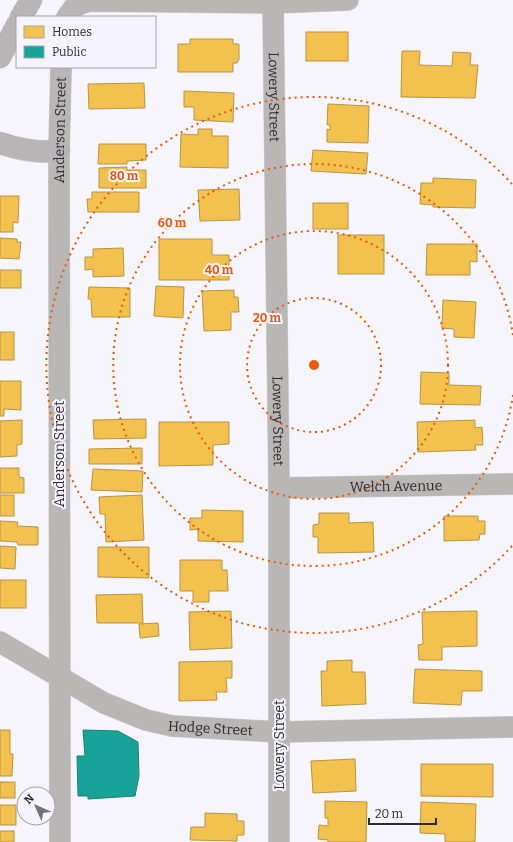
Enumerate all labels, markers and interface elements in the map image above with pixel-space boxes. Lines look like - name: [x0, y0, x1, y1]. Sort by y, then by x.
- legend: [16, 16, 156, 68]
- text: Homes: [52, 25, 92, 39]
- text: Public: [52, 45, 87, 59]
- street label: Lowery Street: [265, 52, 283, 142]
- street label: Anderson Street: [50, 77, 69, 183]
- text: 80 m: [110, 169, 139, 183]
- text: 60 m: [158, 216, 187, 230]
- text: 40 m: [205, 263, 234, 277]
- text: 20 m: [253, 311, 282, 325]
- centre of rings: [307, 358, 321, 372]
- street label: Lowery Street: [269, 376, 287, 466]
- street label: Anderson Street: [51, 401, 68, 507]
- street label: Welch Avenue: [349, 477, 443, 495]
- street label: Lowery Street: [271, 700, 288, 790]
- street label: Hodge Street: [167, 717, 253, 739]
- north arrow: [16, 786, 56, 826]
- text: N: [22, 791, 37, 807]
- scale bar: [369, 800, 436, 826]
- text: 20 m: [375, 807, 404, 821]

